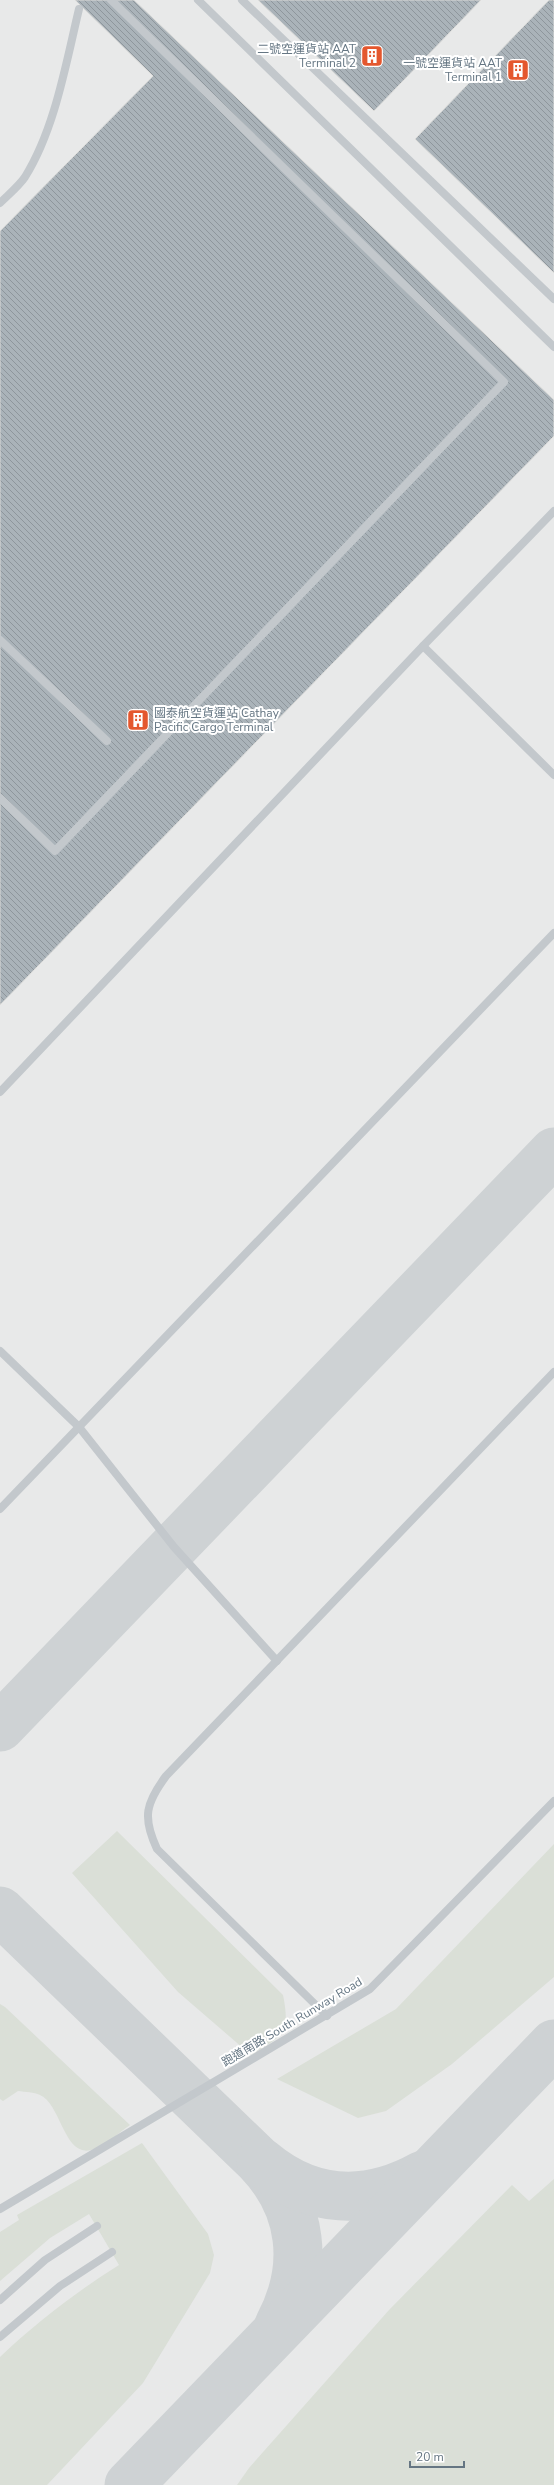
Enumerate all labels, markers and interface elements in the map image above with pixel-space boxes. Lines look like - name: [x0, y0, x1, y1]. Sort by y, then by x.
- place label: 二號空運貨站 AAT Terminal 2: [257, 41, 357, 71]
- building icon: 二號空運貨站 AAT Terminal 2: [359, 43, 385, 69]
- place label: 一號空運貨站 AAT Terminal 1: [403, 55, 503, 85]
- building icon: 一號空運貨站 AAT Terminal 1: [505, 57, 531, 83]
- place label: 國泰航空貨運站 Cathay Pacific Cargo Terminal: [154, 705, 280, 735]
- building icon: 國泰航空貨運站 Cathay Pacific Cargo Terminal: [125, 707, 151, 733]
- street label: 跑道南路 South Runway Road: [219, 1974, 365, 2070]
- scale bar: [410, 2443, 464, 2469]
- text: 20 m: [416, 2449, 444, 2465]

